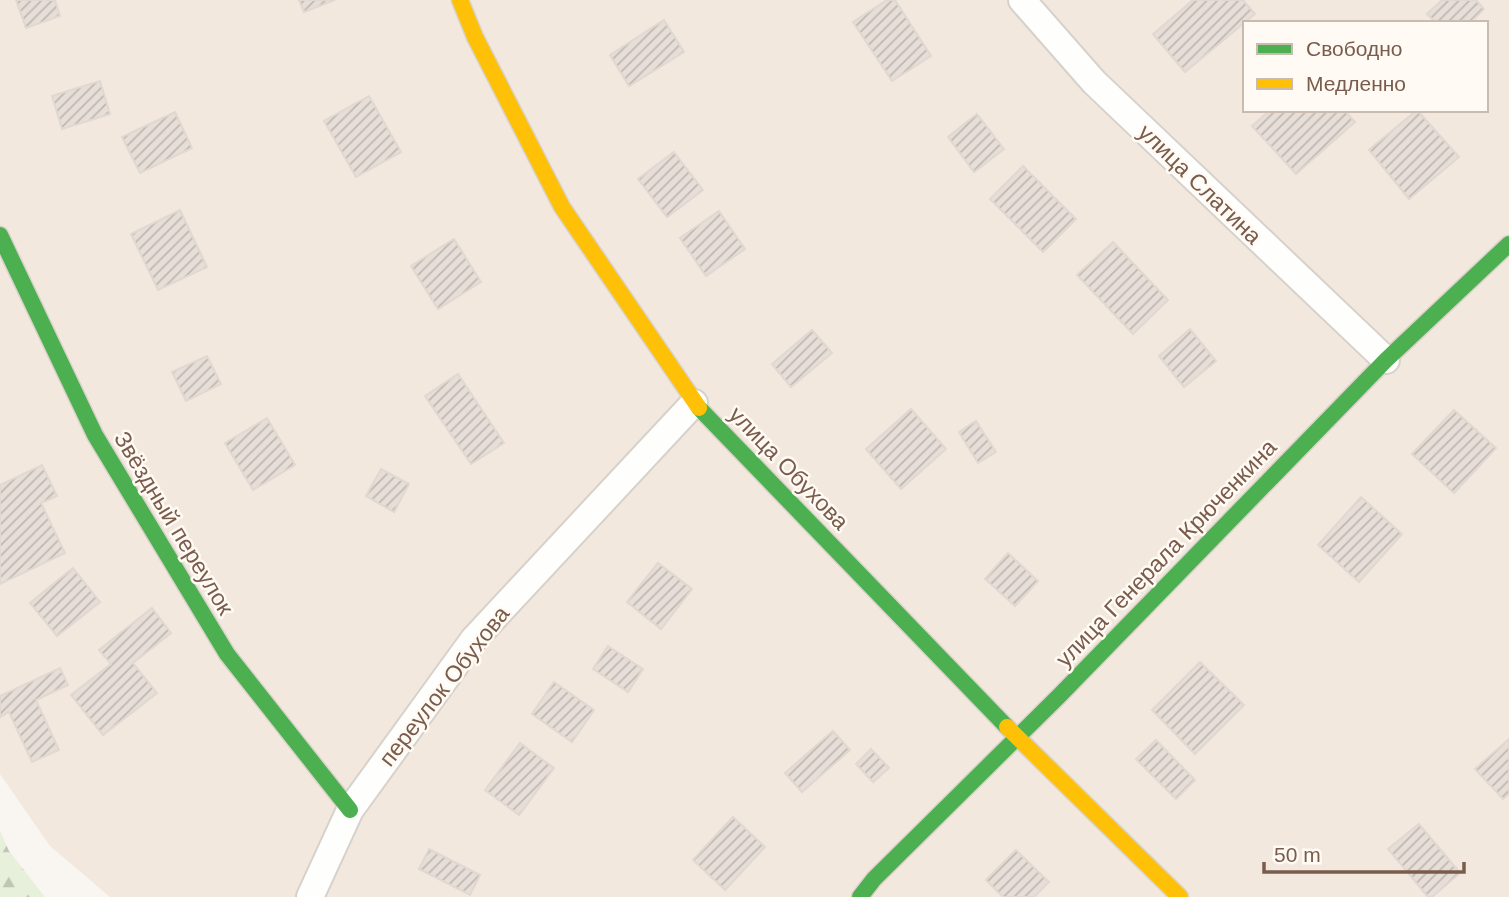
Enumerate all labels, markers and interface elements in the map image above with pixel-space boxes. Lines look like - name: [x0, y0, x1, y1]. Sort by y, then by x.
- legend: [1243, 21, 1488, 112]
- text: Свободно: [1306, 37, 1403, 60]
- text: Медленно: [1306, 72, 1406, 95]
- street label: улица Слатина: [1133, 119, 1267, 249]
- street label: улица Обухова: [724, 401, 854, 535]
- street label: Звёздный переулок: [109, 427, 239, 620]
- street label: улица Генерала Крюченкина: [1050, 434, 1282, 672]
- street label: переулок Обухова: [374, 601, 514, 771]
- scale bar: [1264, 830, 1464, 874]
- text: 50 m: [1274, 843, 1321, 866]

